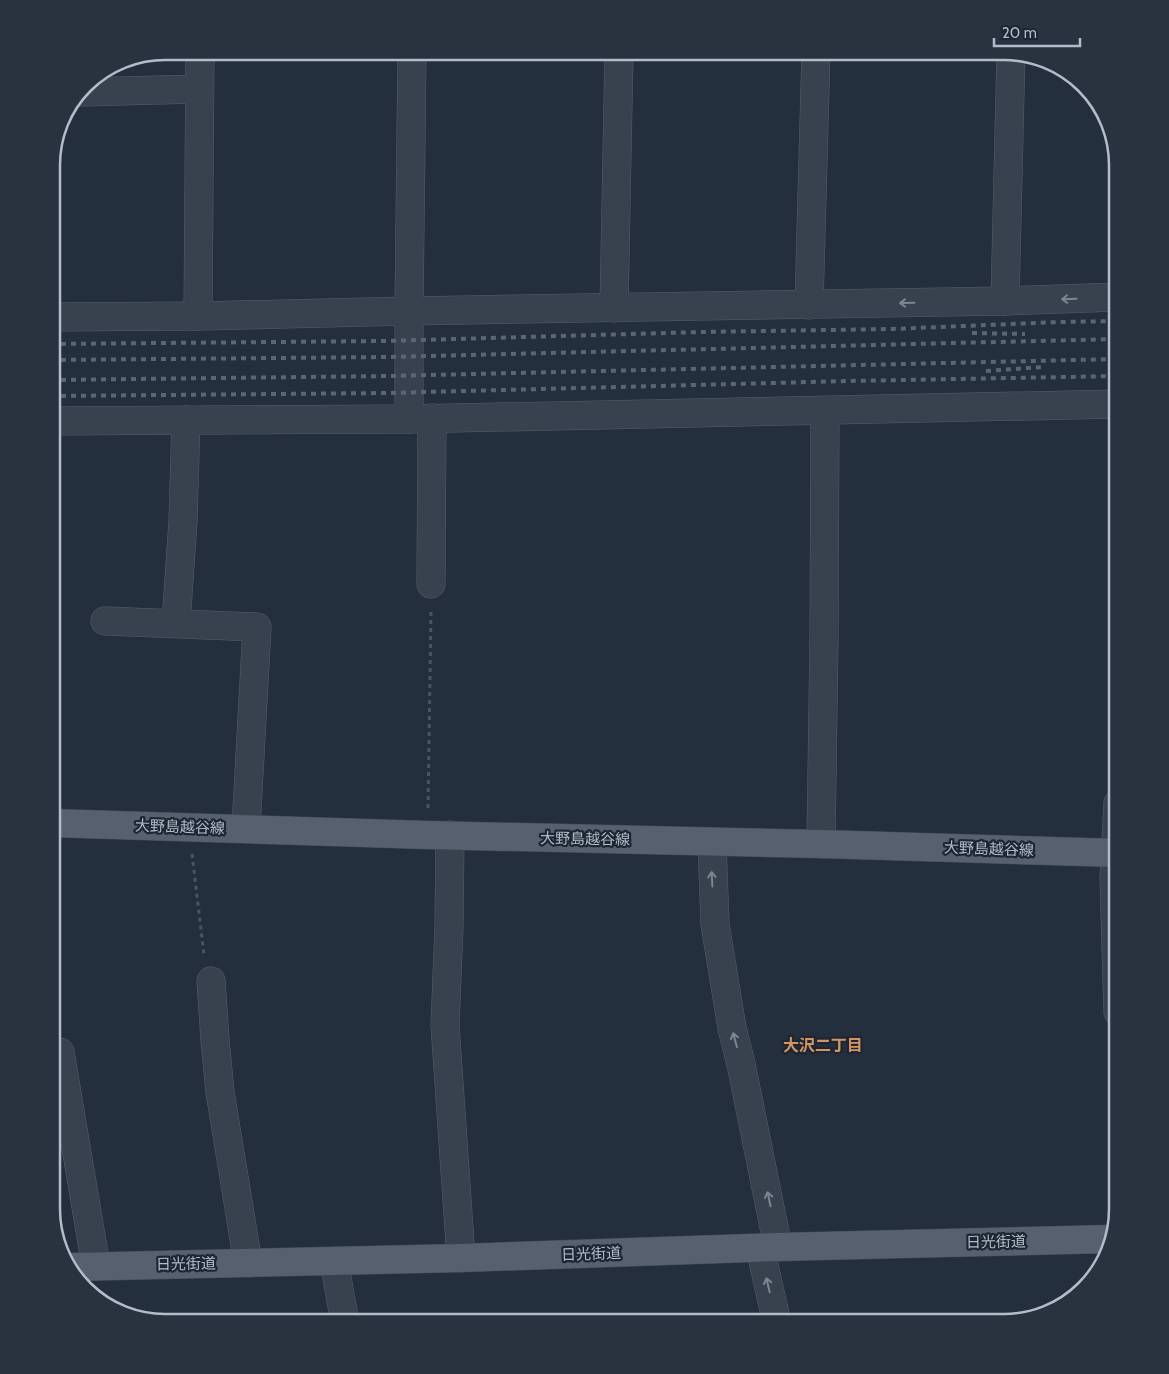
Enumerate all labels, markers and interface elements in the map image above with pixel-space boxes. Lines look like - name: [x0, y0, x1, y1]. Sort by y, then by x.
- scale bar: [994, 15, 1080, 47]
- text: 20 m: [1002, 24, 1037, 42]
- one-way arrow: [1061, 294, 1077, 303]
- one-way arrow: [899, 298, 915, 307]
- street label: 大野島越谷線: [135, 816, 225, 838]
- street label: 大野島越谷線: [540, 829, 630, 849]
- street label: 大野島越谷線: [944, 838, 1034, 860]
- one-way arrow: [708, 872, 717, 888]
- one-way arrow: [730, 1033, 739, 1049]
- district label: 大沢二丁目: [783, 1036, 863, 1055]
- one-way arrow: [763, 1191, 773, 1207]
- street label: 日光街道: [966, 1232, 1026, 1252]
- street label: 日光街道: [561, 1244, 621, 1264]
- street label: 日光街道: [156, 1254, 216, 1274]
- one-way arrow: [763, 1278, 773, 1294]

